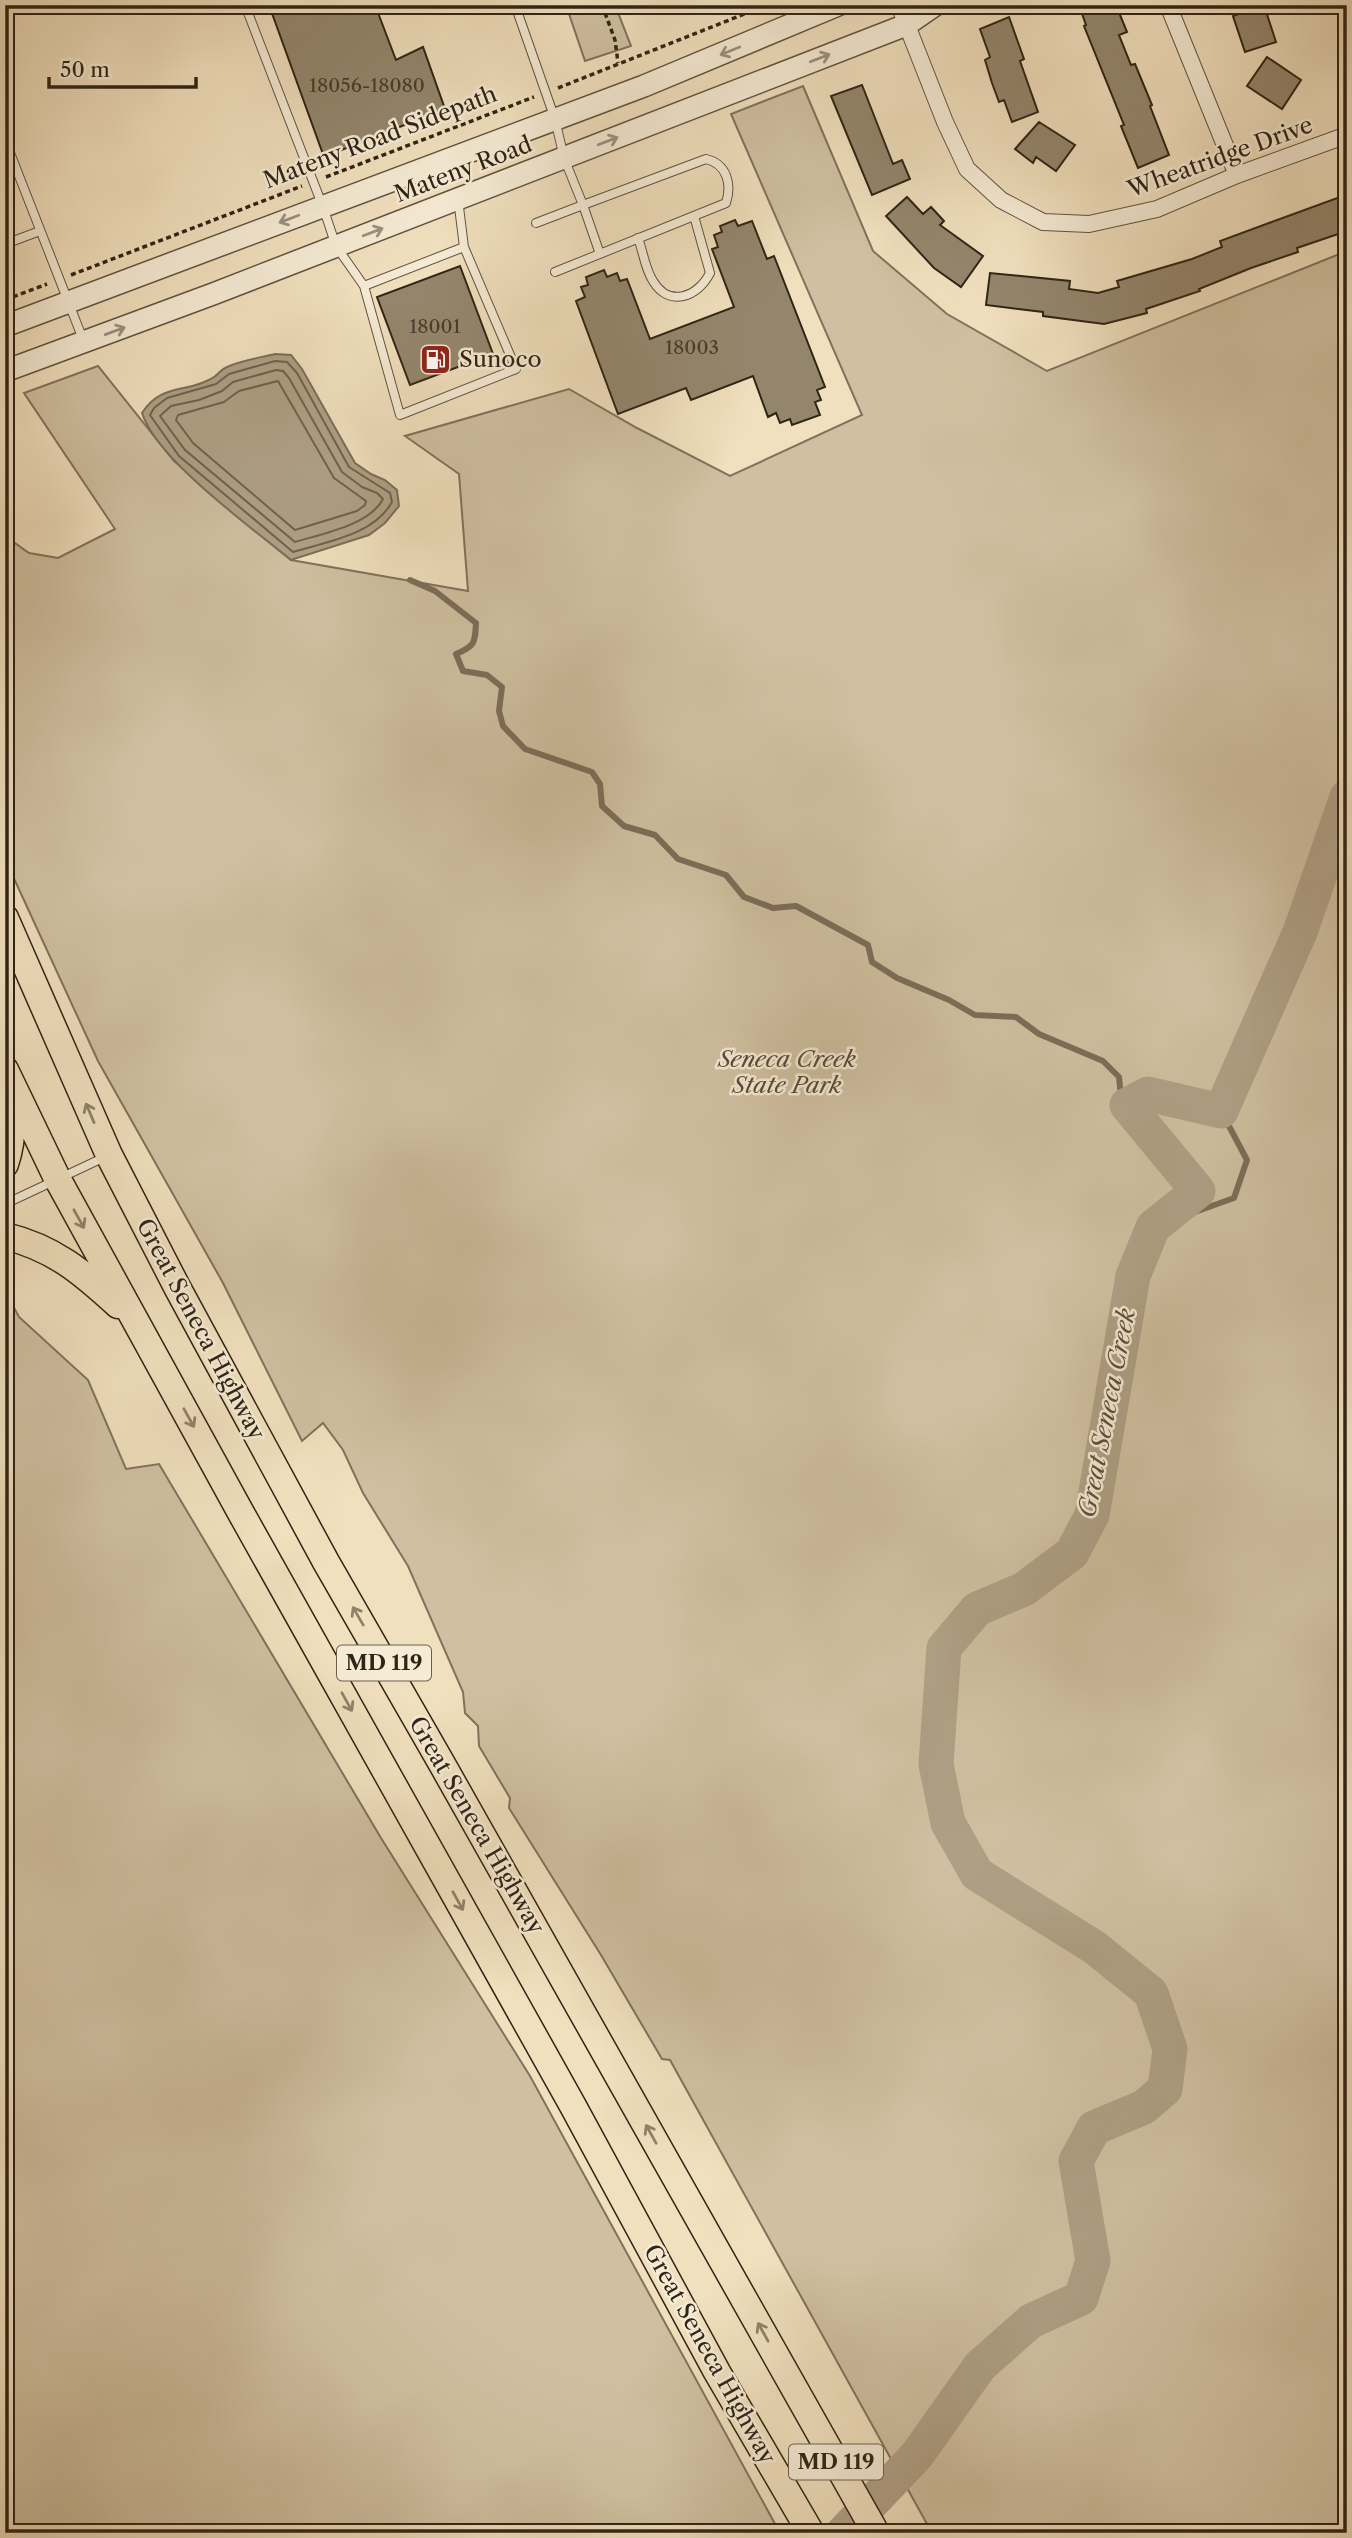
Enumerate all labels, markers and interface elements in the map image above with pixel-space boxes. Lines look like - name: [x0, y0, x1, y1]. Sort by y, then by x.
- one-way arrow: [720, 45, 742, 58]
- scale bar: [49, 46, 196, 90]
- one-way arrow: [809, 51, 831, 64]
- text: 50 m: [60, 57, 110, 82]
- house number: 18056-18080: [309, 74, 425, 97]
- street label: Mateny Road Sidepath: [259, 80, 501, 194]
- street label: Wheatridge Drive: [1123, 111, 1316, 204]
- street label: Mateny Road: [390, 130, 536, 208]
- one-way arrow: [597, 133, 619, 146]
- one-way arrow: [278, 214, 300, 227]
- one-way arrow: [362, 224, 384, 237]
- house number: 18001: [409, 315, 461, 338]
- one-way arrow: [104, 323, 126, 336]
- house number: 18003: [665, 336, 719, 359]
- fuel station icon: Sunoco: [419, 342, 453, 376]
- place label: Sunoco: [459, 345, 542, 373]
- park label: Seneca Creek State Park: [716, 1045, 856, 1099]
- one-way arrow: [83, 1102, 96, 1124]
- one-way arrow: [72, 1208, 86, 1228]
- street label: Great Seneca Highway: [131, 1214, 271, 1445]
- water label: Great Seneca Creek: [1072, 1305, 1141, 1520]
- one-way arrow: [183, 1407, 196, 1428]
- one-way arrow: [350, 1607, 364, 1627]
- road number: MD 119: [337, 1646, 431, 1680]
- one-way arrow: [340, 1692, 354, 1712]
- street label: Great Seneca Highway: [403, 1711, 551, 1939]
- one-way arrow: [452, 1890, 465, 1911]
- one-way arrow: [644, 2124, 658, 2144]
- street label: Great Seneca Highway: [638, 2239, 782, 2469]
- one-way arrow: [756, 2322, 769, 2343]
- road number: MD 119: [789, 2444, 883, 2480]

